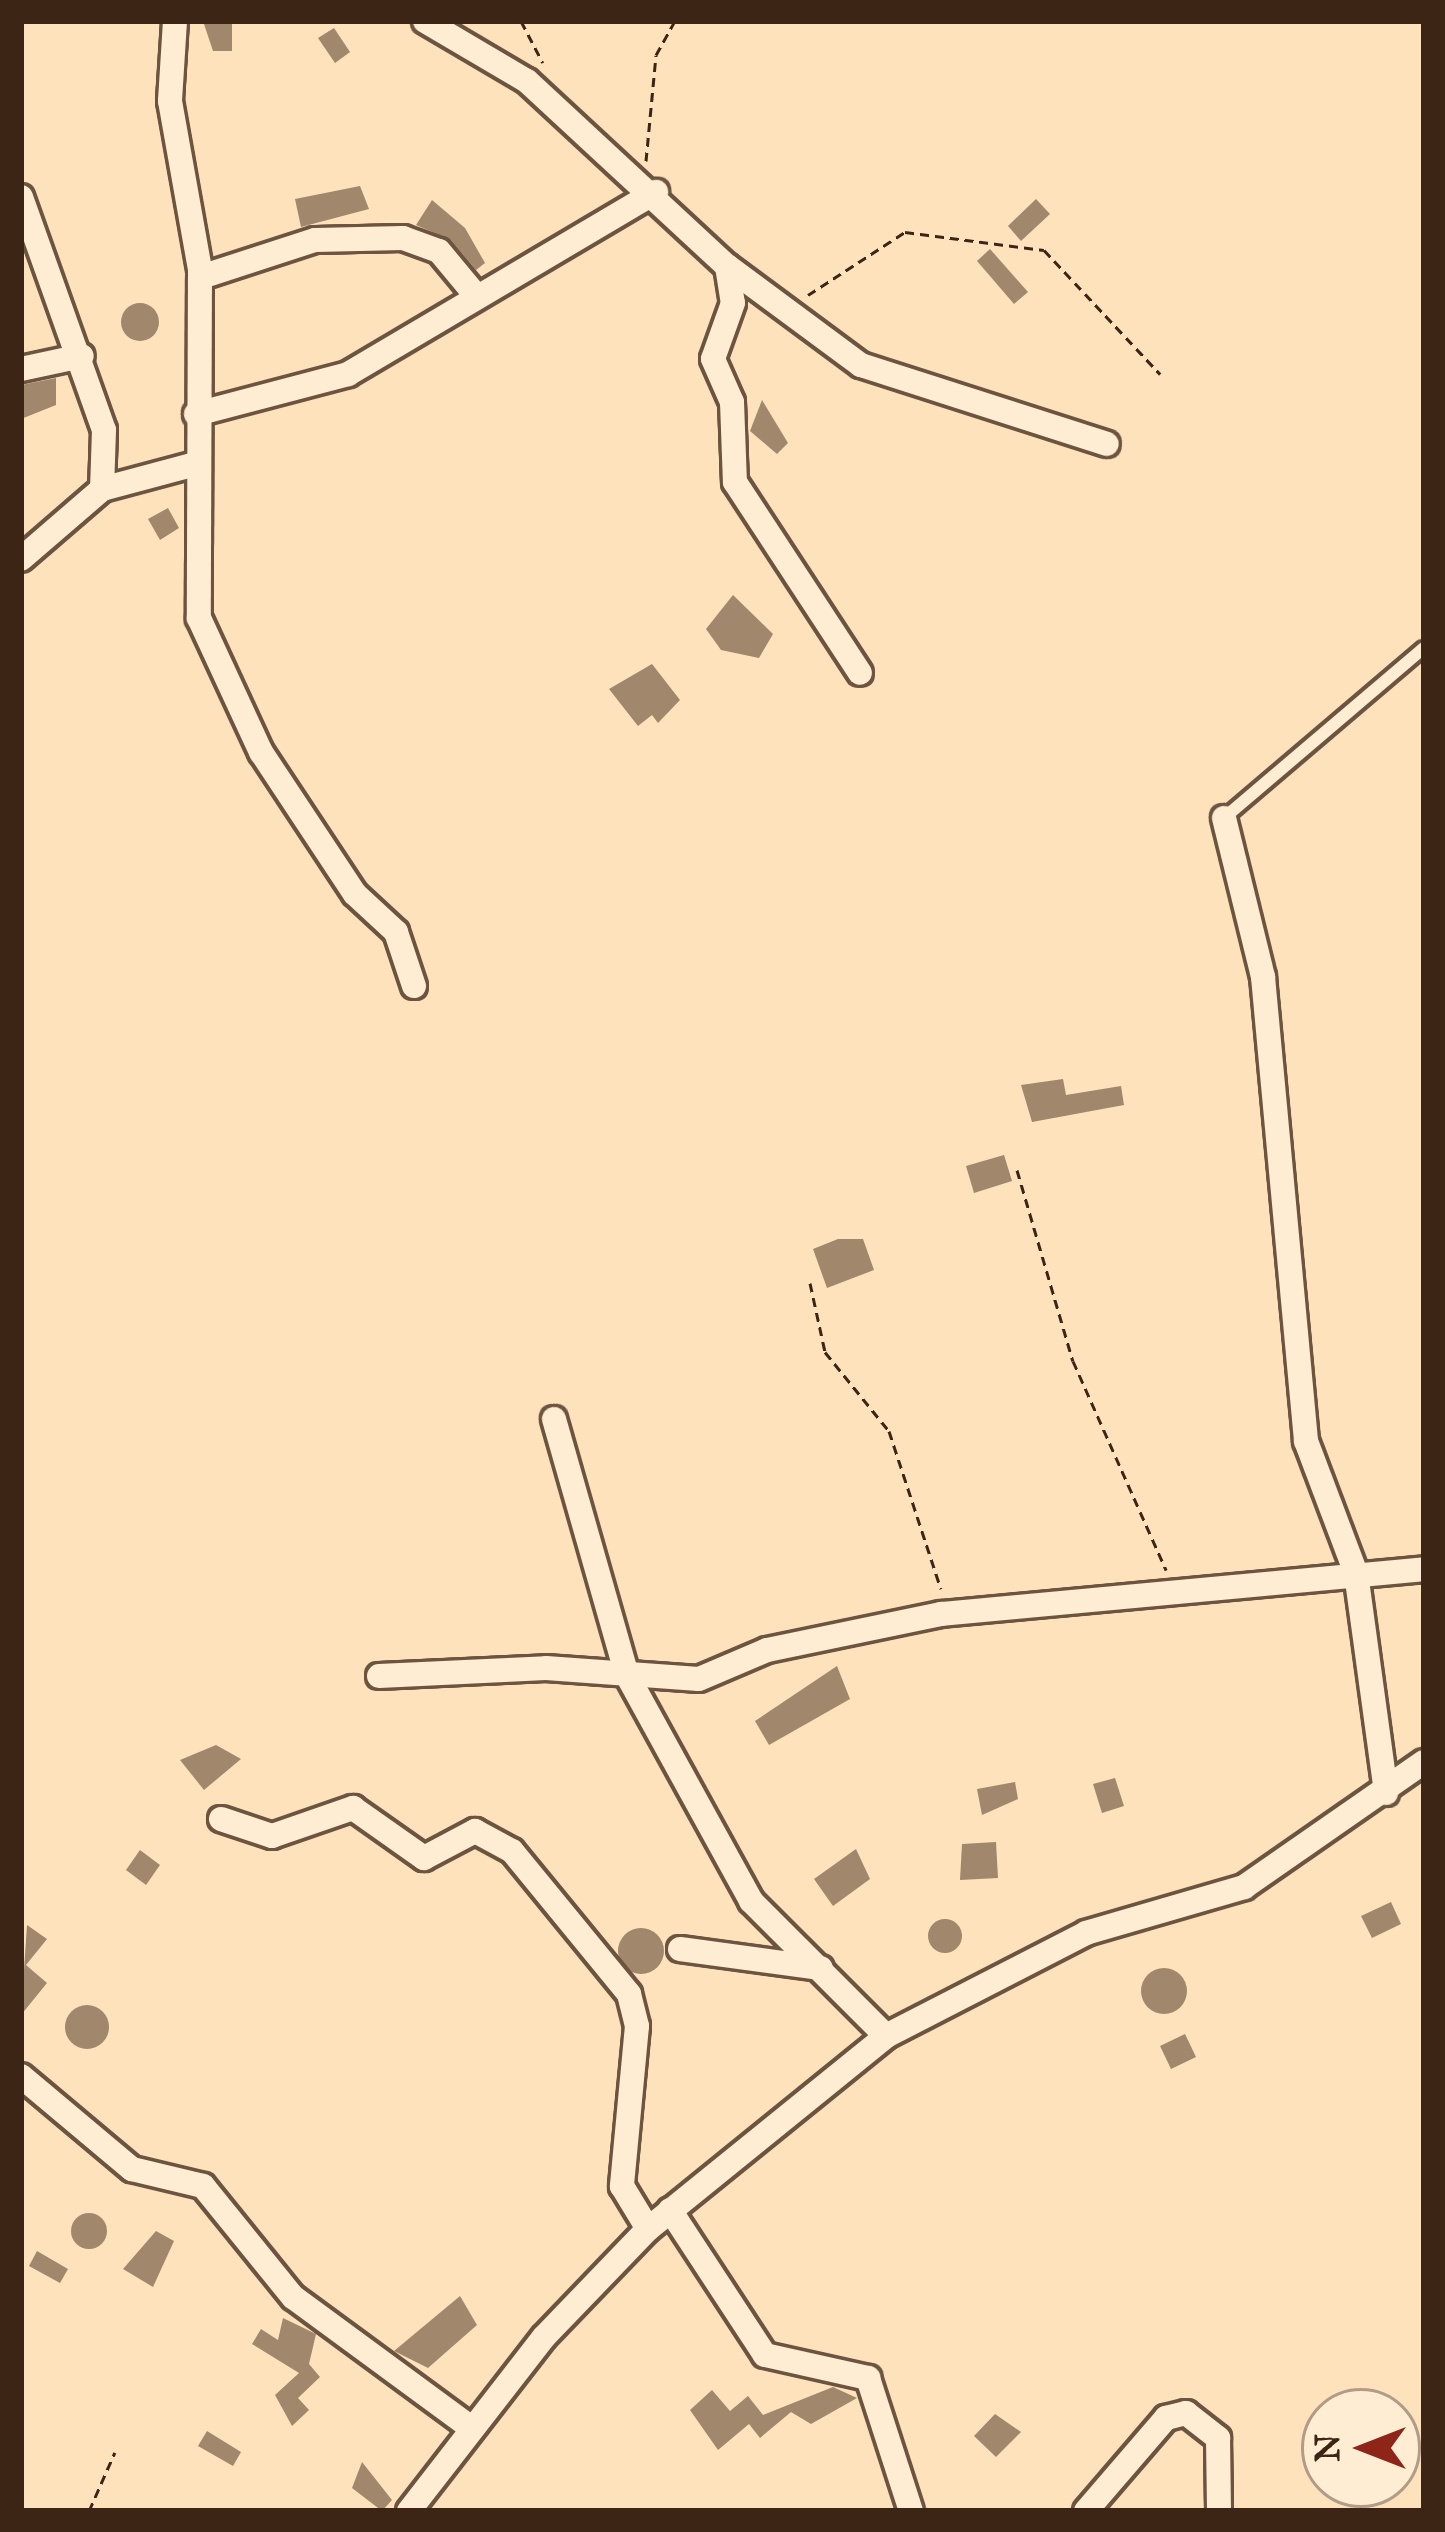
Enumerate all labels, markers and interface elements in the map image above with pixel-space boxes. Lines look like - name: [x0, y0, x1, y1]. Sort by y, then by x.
- north arrow: [1301, 2388, 1421, 2508]
- text: N: [1308, 2434, 1348, 2462]

